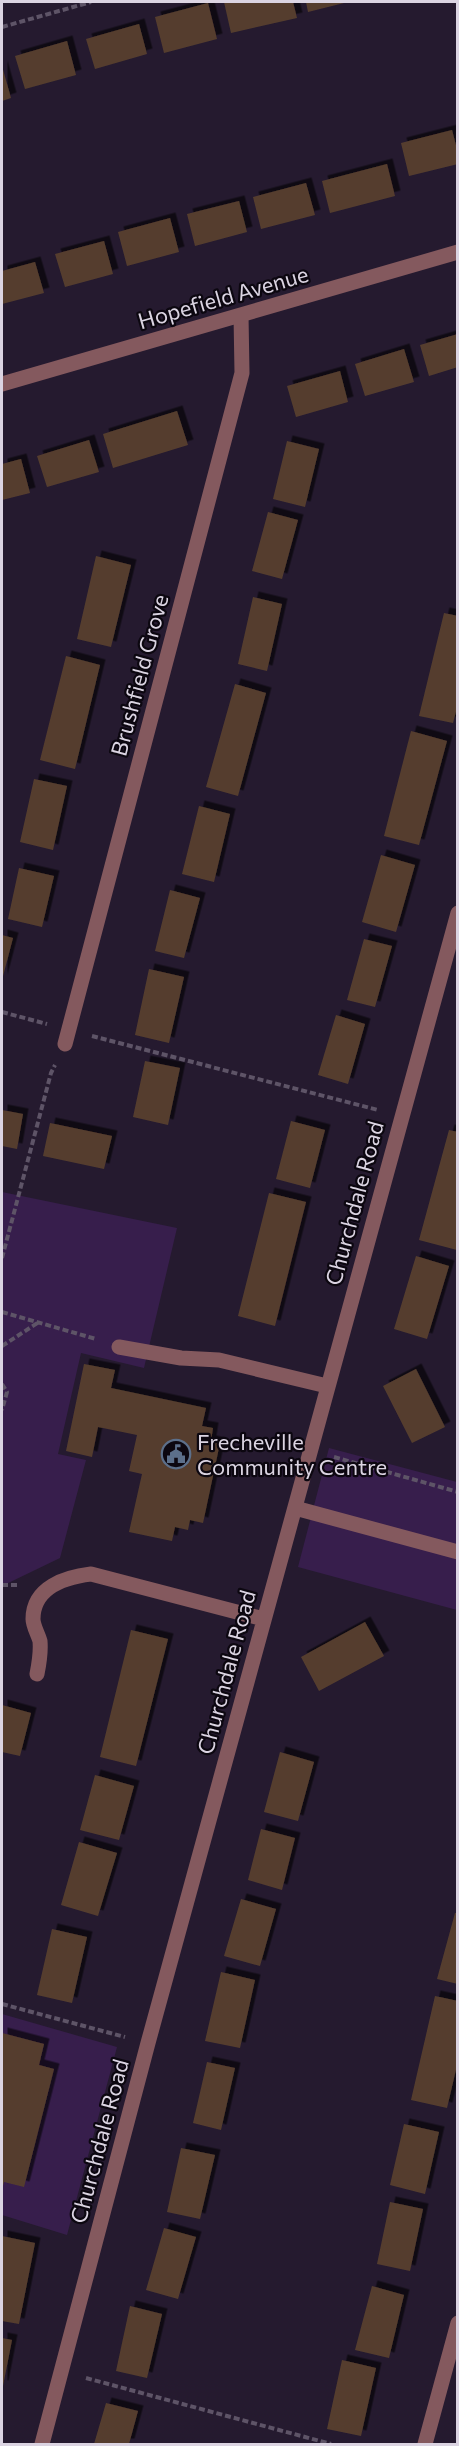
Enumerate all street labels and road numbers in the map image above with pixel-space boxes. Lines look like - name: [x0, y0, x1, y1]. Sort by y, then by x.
- street label: Hopefield Avenue: [135, 260, 311, 334]
- street label: Brushfield Grove: [104, 591, 174, 759]
- street label: Churchdale Road: [319, 1118, 389, 1288]
- street label: Churchdale Road: [191, 1587, 261, 1757]
- street label: Churchdale Road: [64, 2056, 134, 2226]

